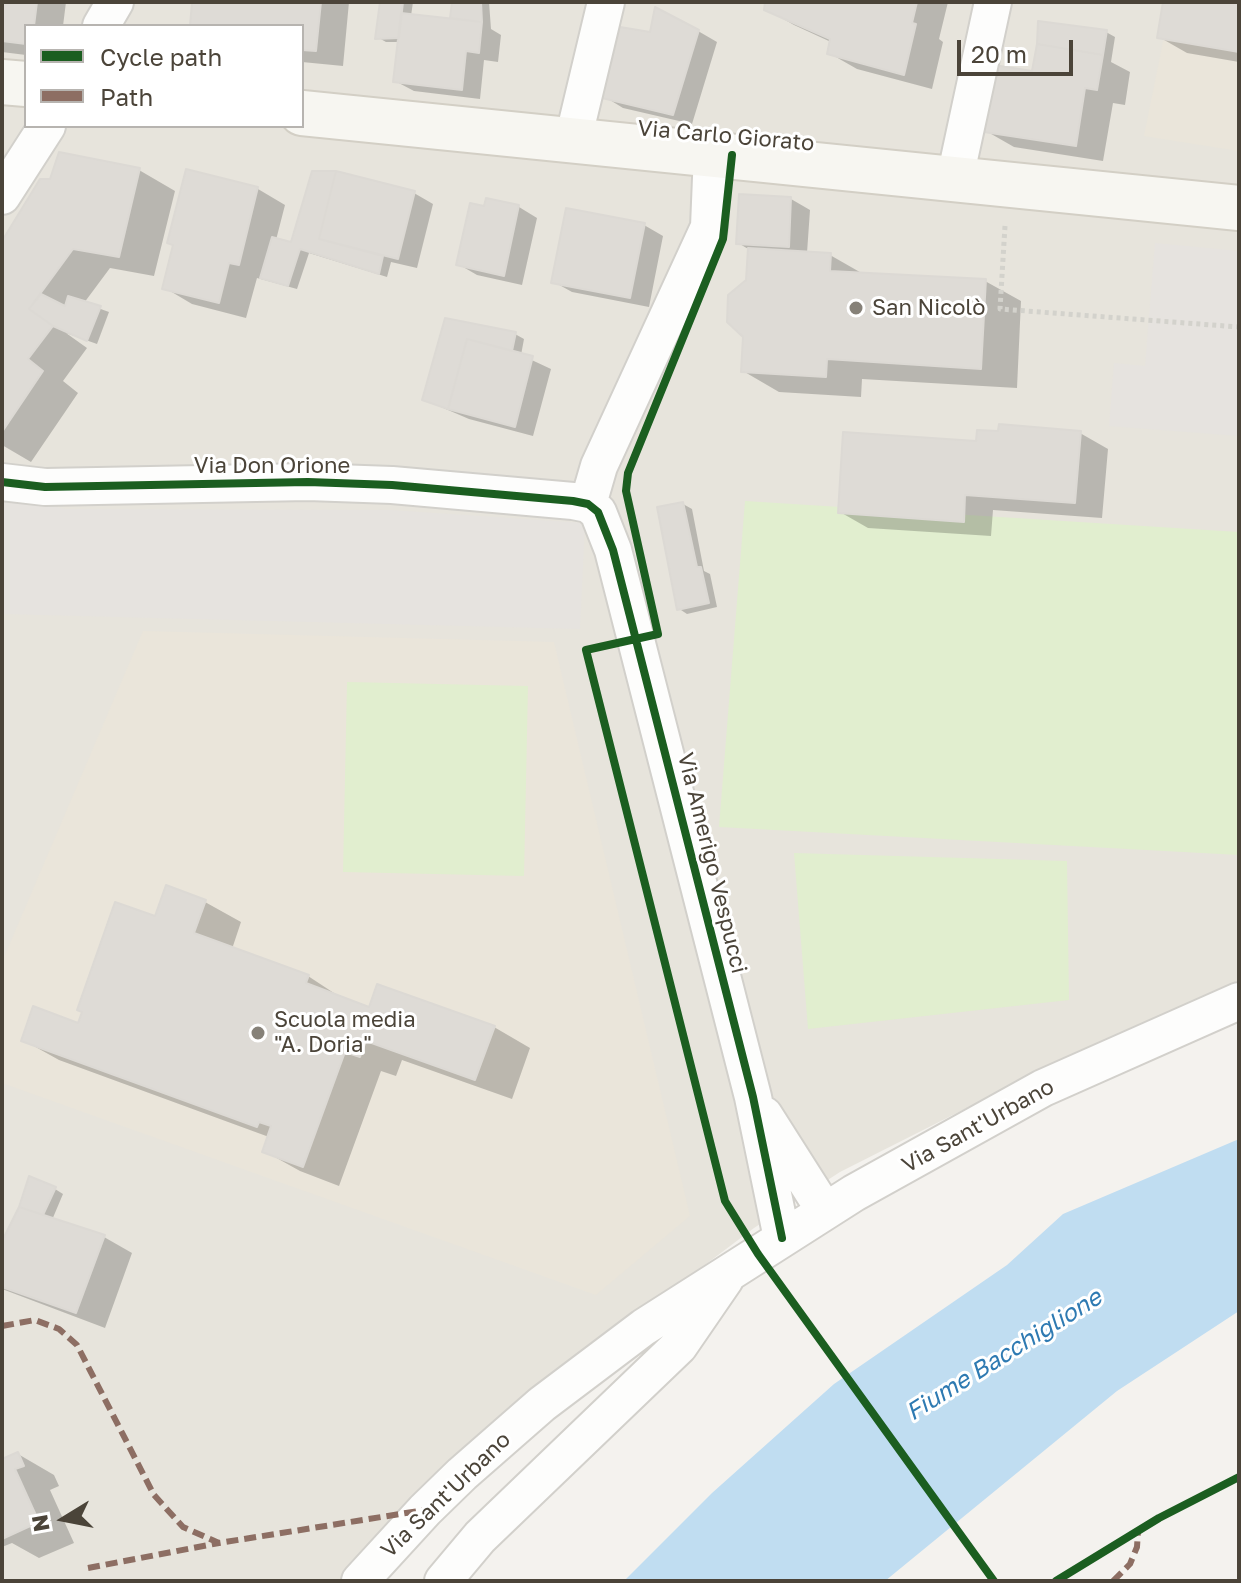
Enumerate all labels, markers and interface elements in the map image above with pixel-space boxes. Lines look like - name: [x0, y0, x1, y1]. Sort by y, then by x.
- legend: [24, 24, 304, 128]
- scale bar: [961, 24, 1077, 74]
- text: 20 m: [971, 39, 1027, 68]
- text: Cycle path: [100, 42, 222, 71]
- text: Path: [100, 82, 153, 111]
- street label: Via Carlo Giorato: [637, 115, 815, 157]
- place label: San Nicolò: [872, 295, 985, 321]
- marker: San Nicolò: [847, 299, 865, 317]
- street label: Via Don Orione: [194, 453, 350, 479]
- street label: Via Amerigo Vespucci: [672, 750, 752, 976]
- place label: Scuola media "A. Doria": [274, 1007, 416, 1058]
- marker: Scuola media "A. Doria": [249, 1024, 267, 1042]
- street label: Via Sant'Urbano: [897, 1073, 1059, 1179]
- water label: Fiume Bacchiglione: [901, 1283, 1107, 1427]
- street label: Via Sant'Urbano: [376, 1427, 516, 1563]
- north arrow: [24, 1479, 104, 1559]
- text: N: [25, 1513, 55, 1534]

